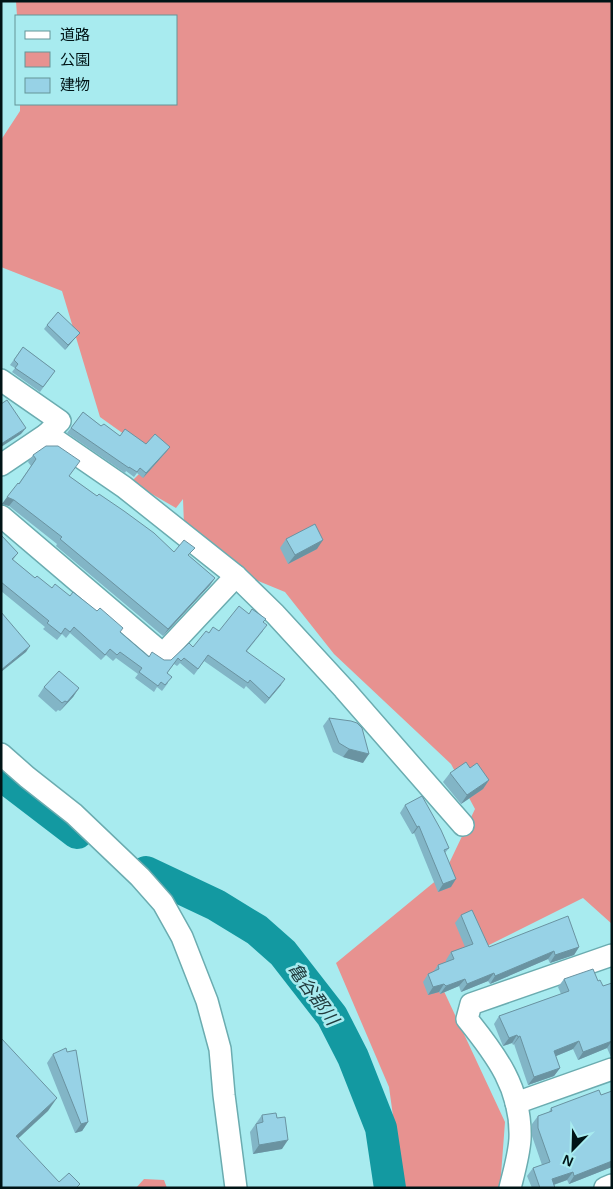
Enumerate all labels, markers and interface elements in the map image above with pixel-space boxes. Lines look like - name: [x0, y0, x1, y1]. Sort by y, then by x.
- legend: [15, 15, 178, 105]
- text: 道路: [60, 26, 90, 43]
- text: 公園: [60, 51, 90, 68]
- text: 建物: [60, 76, 90, 93]
- water label: 亀谷郡川: [284, 959, 343, 1031]
- north arrow: [548, 1124, 598, 1174]
- text: N: [560, 1152, 576, 1170]

